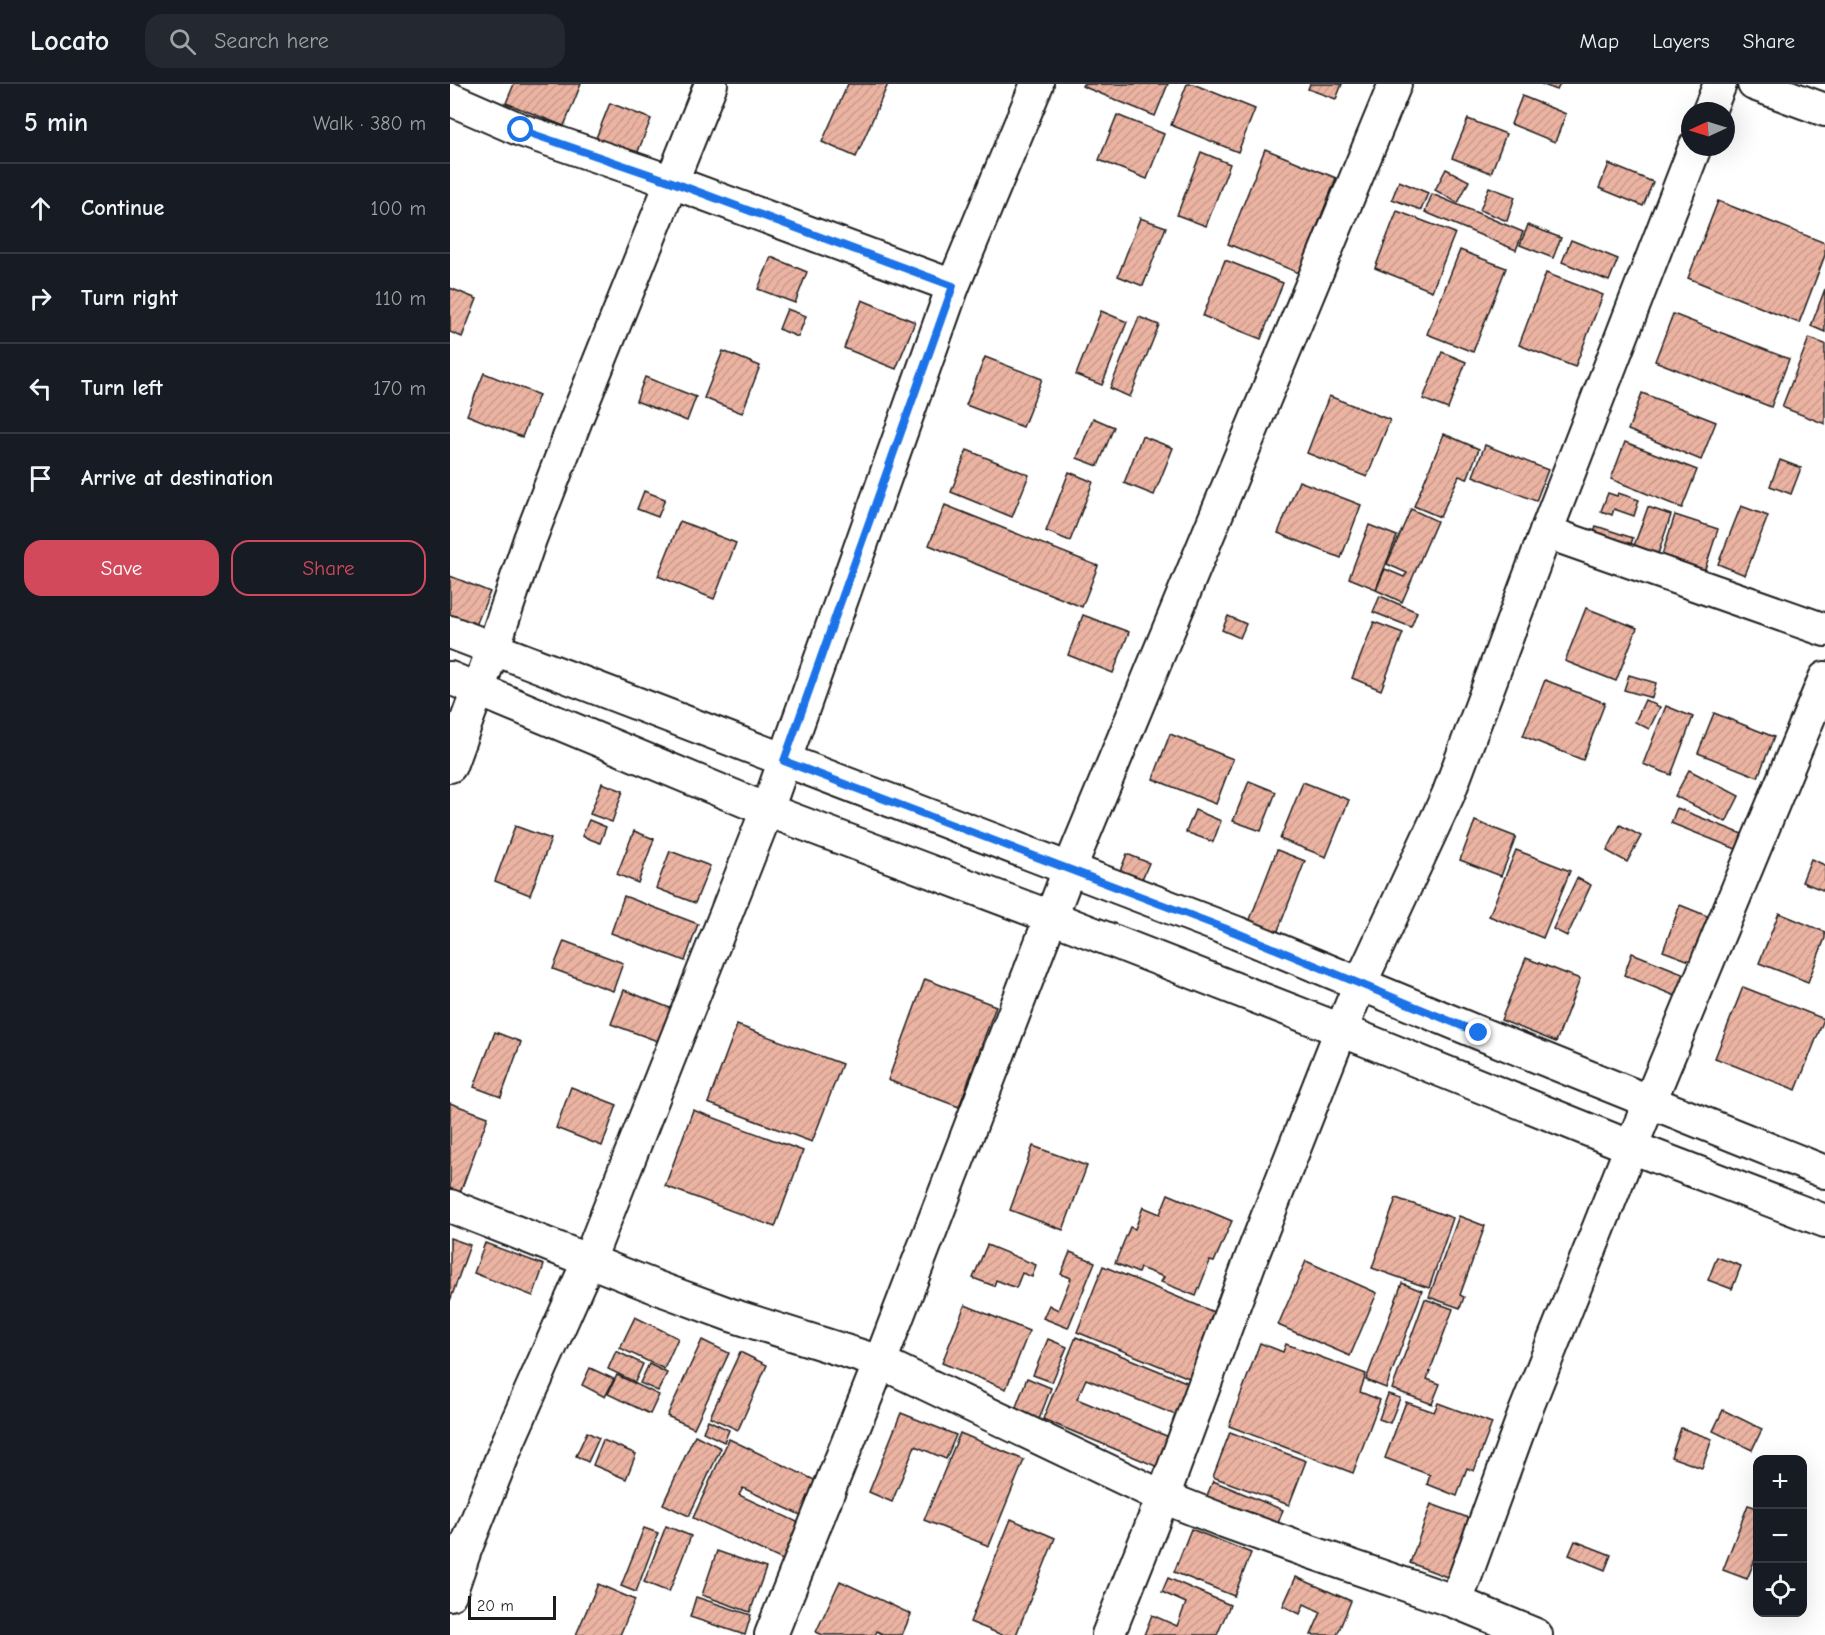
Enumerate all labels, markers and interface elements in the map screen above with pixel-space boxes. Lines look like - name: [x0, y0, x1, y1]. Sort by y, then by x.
- search box: [145, 14, 565, 68]
- text: Locato: [30, 25, 109, 57]
- icon: search: [166, 25, 199, 58]
- text: Search here: [214, 28, 329, 54]
- text: Map: [1580, 29, 1619, 53]
- text: Layers: [1652, 29, 1710, 53]
- text: Share: [1743, 29, 1795, 53]
- north arrow: [1681, 102, 1735, 156]
- text: 5 min: [24, 108, 88, 138]
- text: Walk · 380 m: [313, 112, 426, 135]
- route start: [507, 116, 533, 142]
- icon: ahead: [24, 192, 57, 225]
- text: Continue: [81, 195, 164, 221]
- text: 100 m: [371, 197, 426, 220]
- icon: right: [24, 282, 57, 315]
- text: Turn right: [81, 285, 178, 311]
- text: 110 m: [375, 287, 426, 310]
- icon: left: [24, 372, 57, 405]
- text: Turn left: [81, 375, 163, 401]
- text: 170 m: [373, 377, 426, 400]
- icon: arrive: [24, 462, 57, 495]
- text: Arrive at destination: [81, 465, 273, 491]
- button: Save: [24, 540, 219, 596]
- button: Share: [231, 540, 426, 596]
- route end: [1465, 1019, 1491, 1045]
- map controls: [1753, 1455, 1807, 1617]
- button: +: [1753, 1455, 1807, 1509]
- button: −: [1753, 1509, 1807, 1563]
- button: locate: [1753, 1563, 1807, 1617]
- scale bar: [468, 1593, 556, 1620]
- text: 20 m: [477, 1597, 514, 1615]

